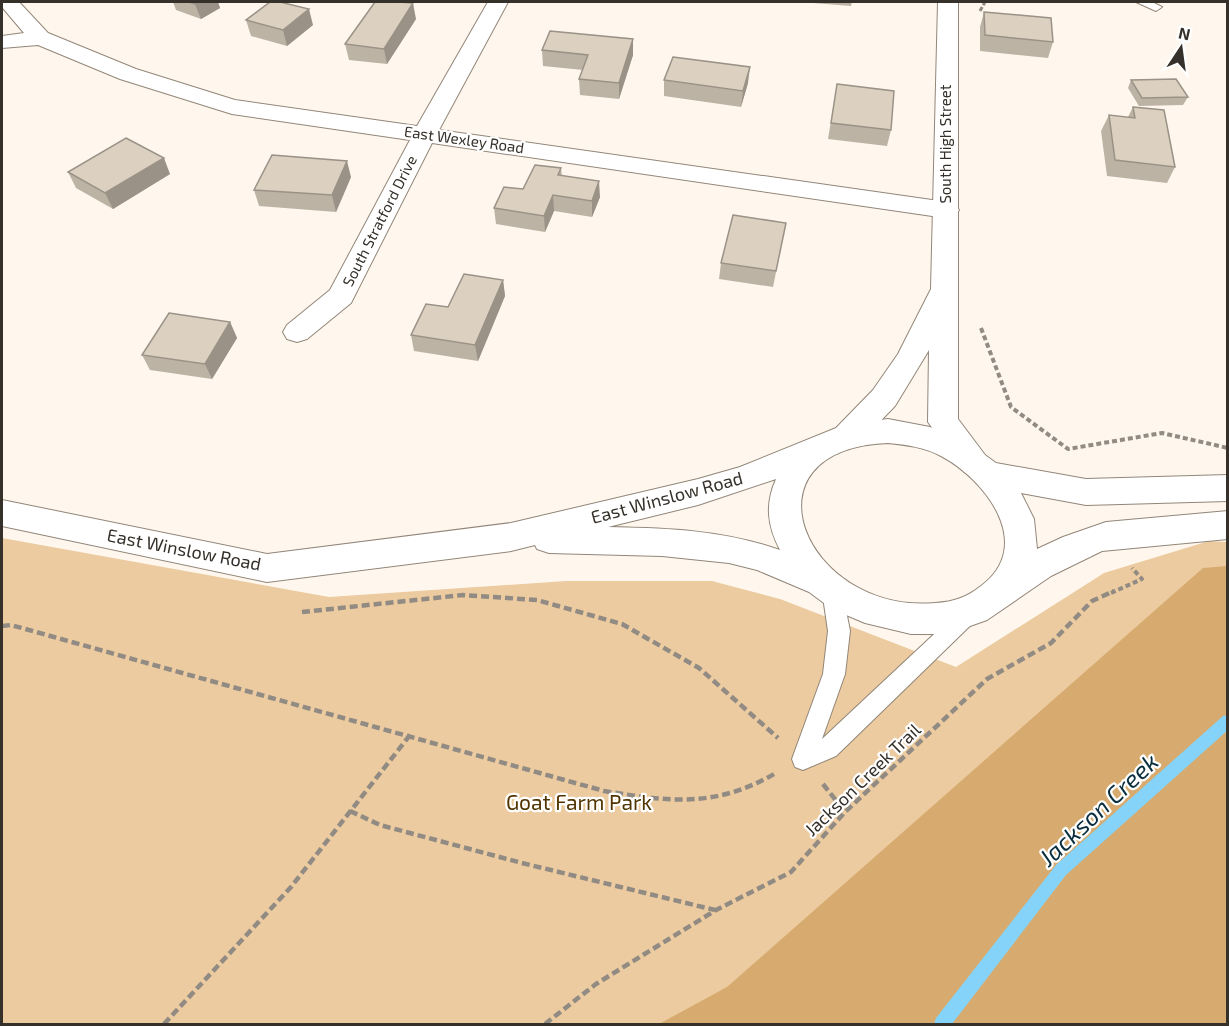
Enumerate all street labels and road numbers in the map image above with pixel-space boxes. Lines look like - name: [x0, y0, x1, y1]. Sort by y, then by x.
- street label: South High Street: [936, 84, 954, 204]
- street label: East Wexley Road: [403, 122, 525, 156]
- street label: South Stratford Drive: [338, 152, 420, 289]
- street label: East Winslow Road: [588, 466, 745, 528]
- street label: East Winslow Road: [105, 523, 263, 575]
- street label: Jackson Creek Trail: [800, 718, 925, 840]

